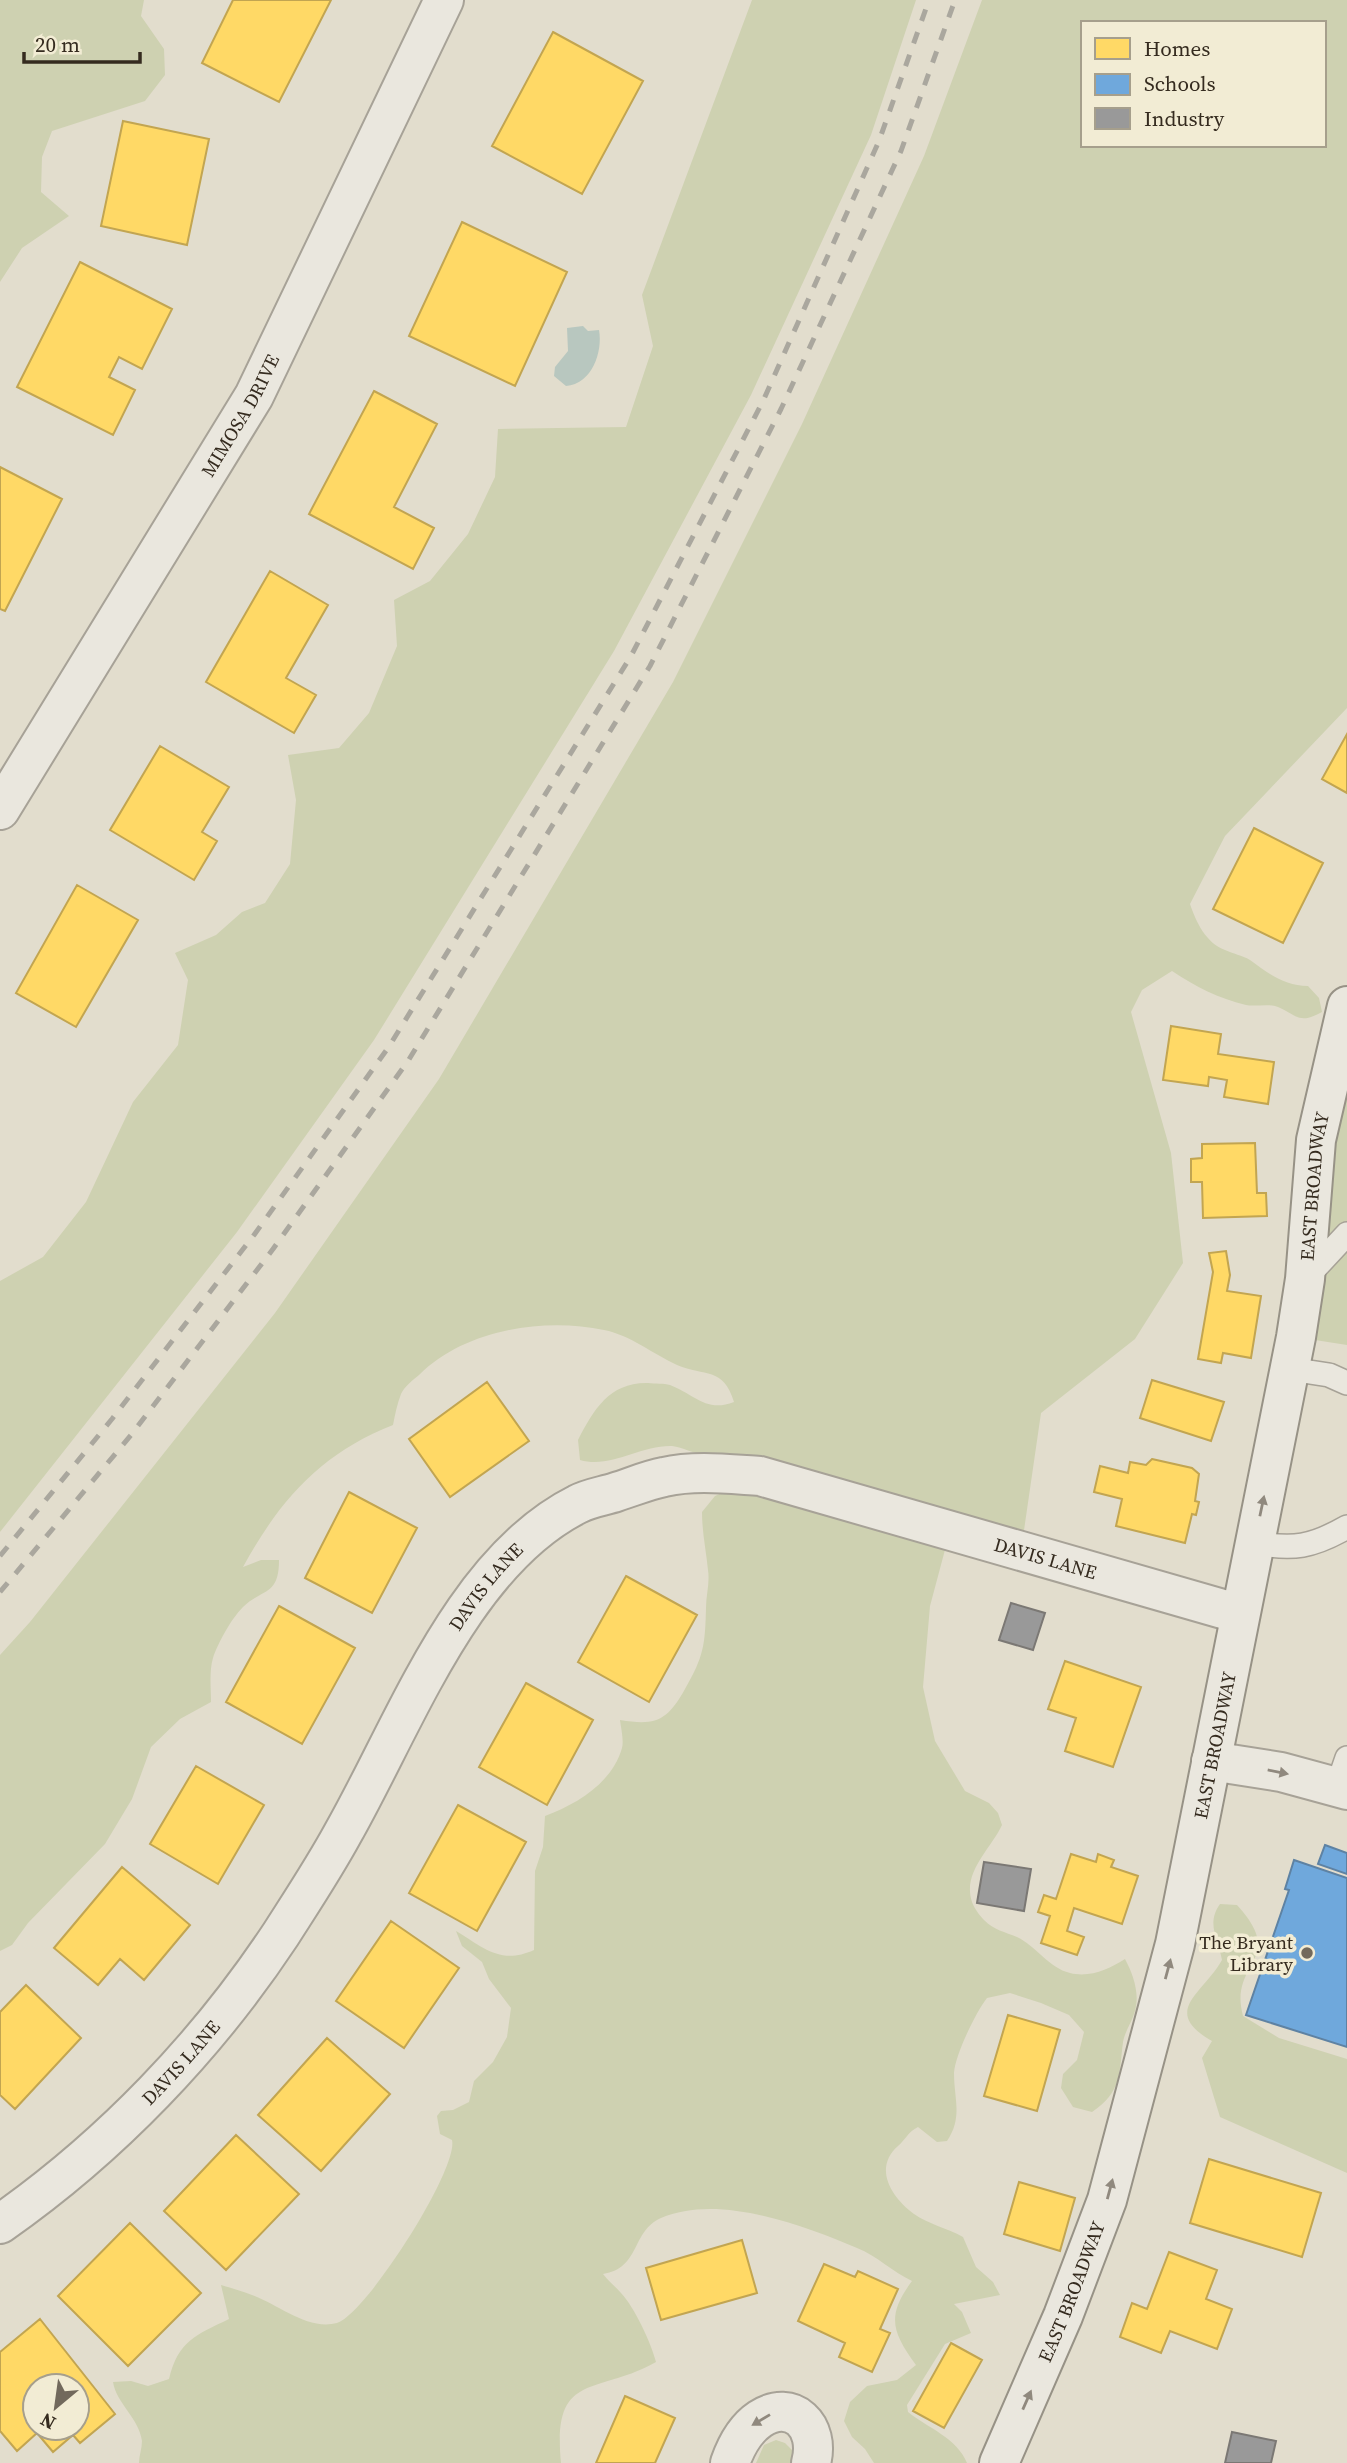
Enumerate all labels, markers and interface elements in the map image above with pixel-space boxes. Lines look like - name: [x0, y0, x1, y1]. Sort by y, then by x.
- scale bar: [24, 21, 140, 65]
- legend: [1081, 21, 1326, 147]
- text: 20 m: [35, 30, 80, 59]
- text: Homes: [1144, 34, 1210, 63]
- text: Schools: [1144, 69, 1216, 98]
- text: Industry: [1144, 104, 1224, 133]
- street label: MIMOSA DRIVE: [195, 350, 285, 482]
- street label: EAST BROADWAY: [1293, 1109, 1335, 1262]
- one-way arrow: [1256, 1495, 1267, 1517]
- street label: DAVIS LANE: [991, 1531, 1100, 1585]
- street label: DAVIS LANE: [442, 1537, 528, 1636]
- street label: EAST BROADWAY: [1187, 1669, 1242, 1821]
- one-way arrow: [1267, 1766, 1289, 1777]
- place label: The Bryant Library: [1199, 1929, 1294, 1977]
- marker: The Bryant Library: [1299, 1945, 1315, 1961]
- one-way arrow: [1163, 1958, 1174, 1980]
- street label: DAVIS LANE: [136, 2014, 226, 2110]
- one-way arrow: [1105, 2178, 1115, 2199]
- street label: EAST BROADWAY: [1031, 2217, 1111, 2366]
- north arrow: [21, 2372, 91, 2442]
- one-way arrow: [1022, 2390, 1033, 2411]
- text: N: [35, 2407, 60, 2437]
- one-way arrow: [751, 2414, 770, 2427]

